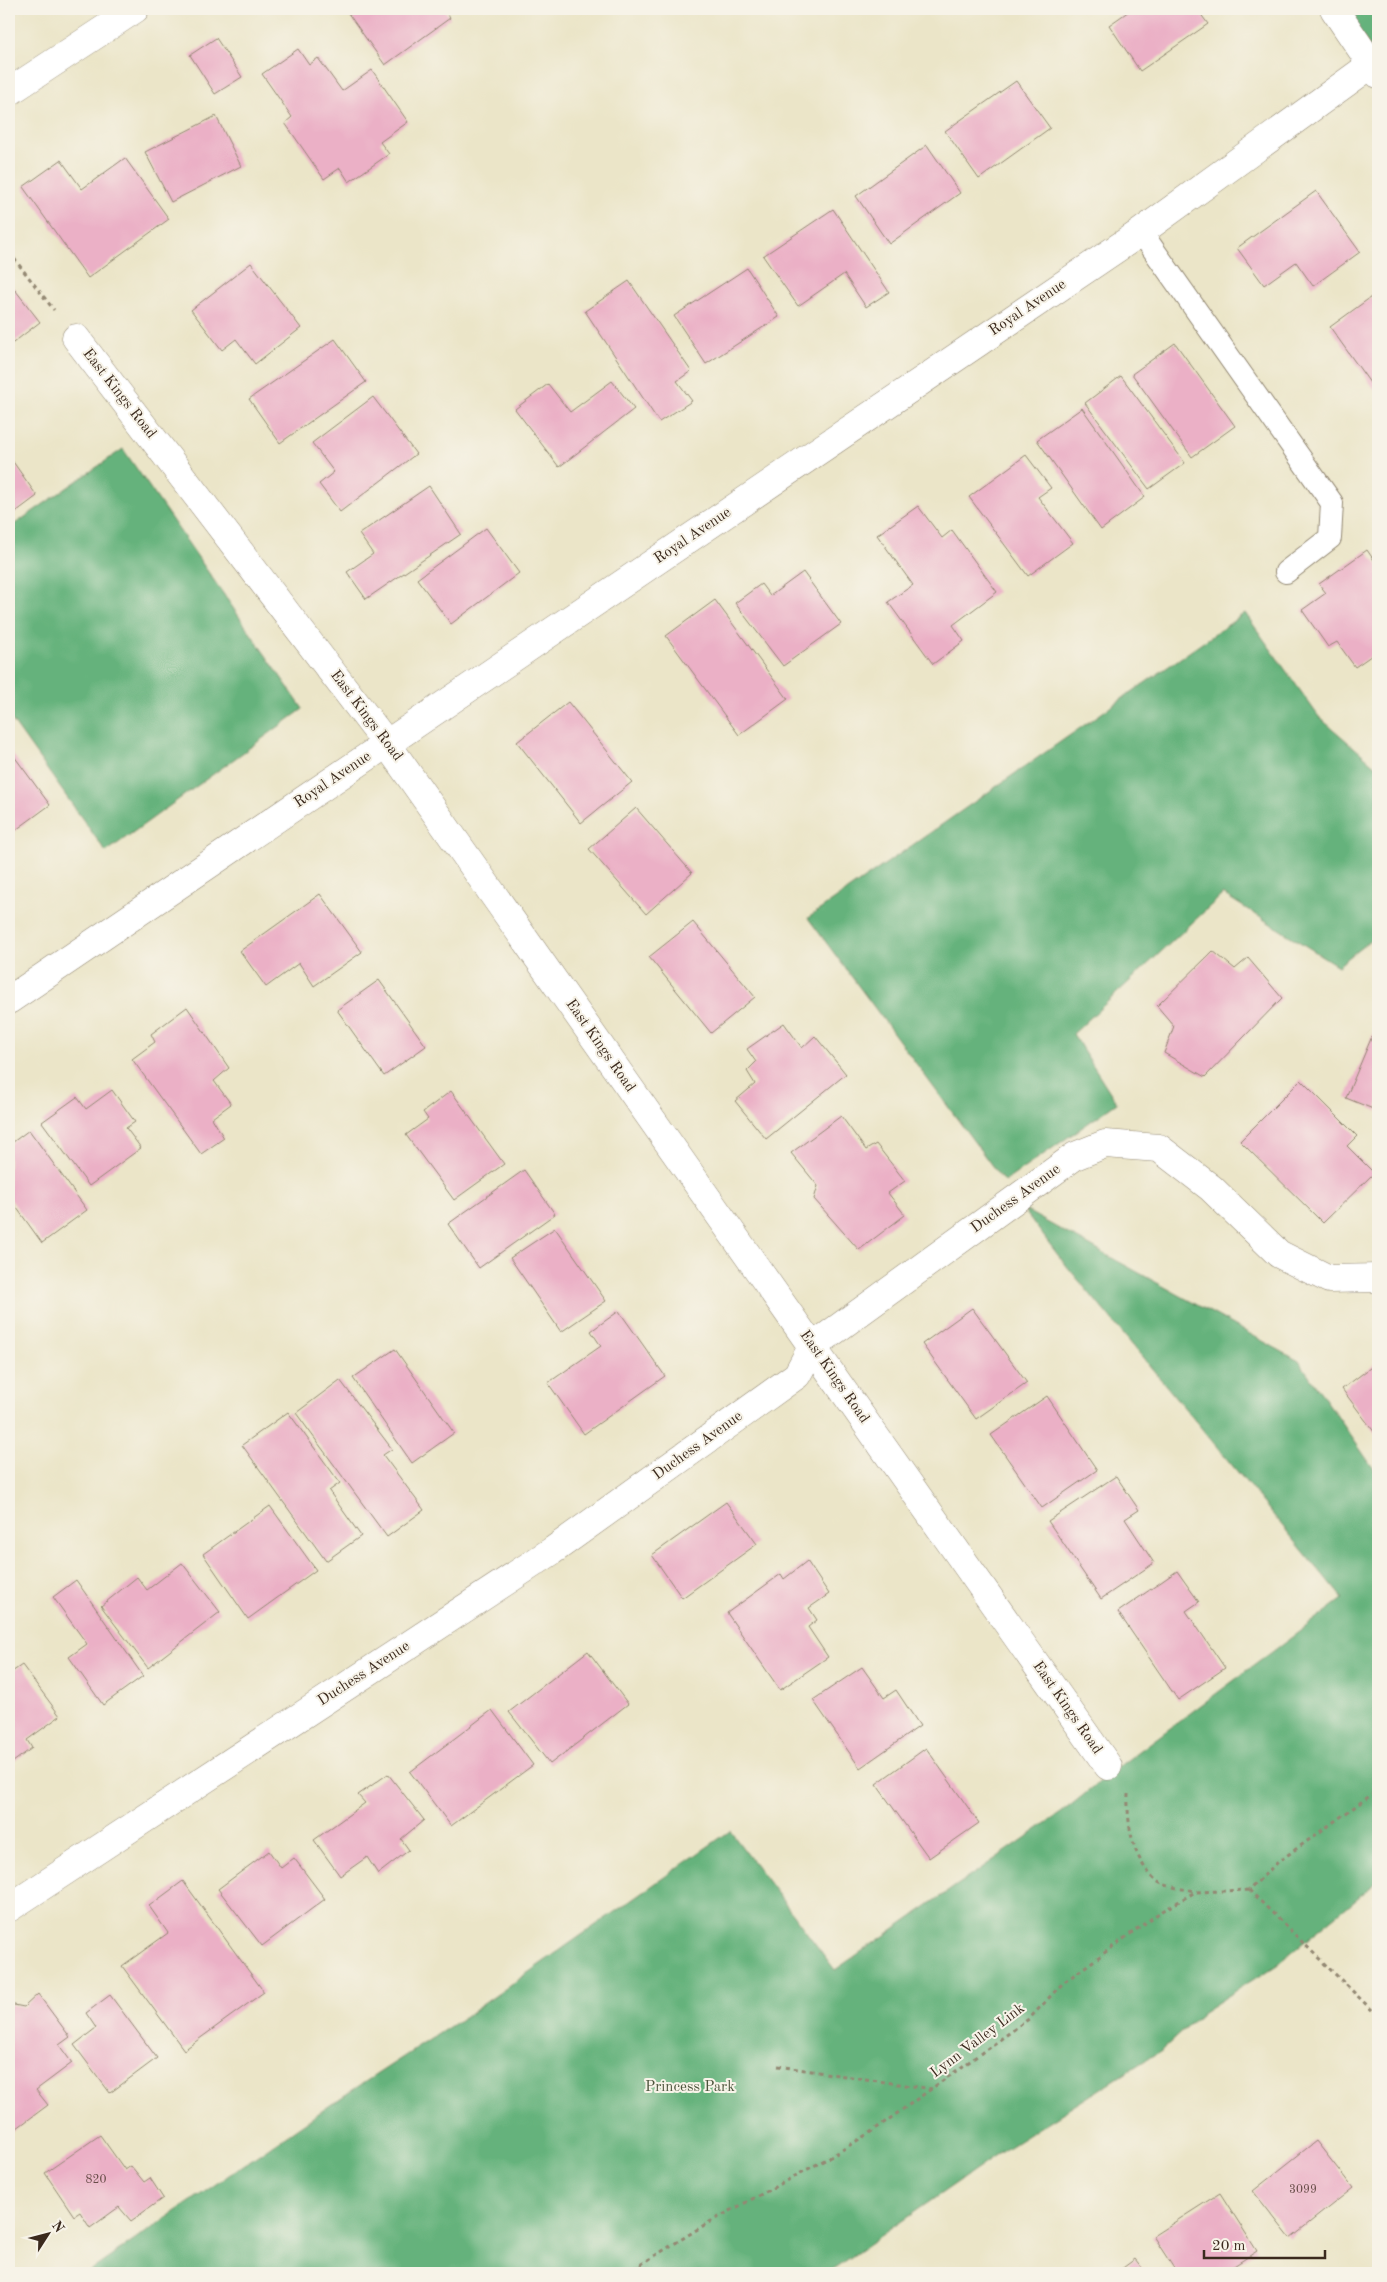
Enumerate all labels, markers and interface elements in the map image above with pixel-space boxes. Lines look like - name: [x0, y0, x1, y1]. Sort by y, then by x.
- street label: Royal Avenue: [987, 277, 1069, 339]
- street label: East Kings Road: [79, 346, 159, 442]
- street label: Royal Avenue: [652, 505, 734, 567]
- street label: East Kings Road: [327, 668, 405, 764]
- street label: Royal Avenue: [292, 749, 374, 811]
- street label: East Kings Road: [562, 997, 638, 1095]
- street label: Duchess Avenue: [969, 1162, 1063, 1236]
- street label: East Kings Road: [796, 1328, 872, 1426]
- street label: Duchess Avenue: [651, 1409, 745, 1483]
- street label: Duchess Avenue: [315, 1639, 413, 1709]
- street label: East Kings Road: [1029, 1659, 1105, 1757]
- street label: Lynn Valley Link: [928, 2001, 1028, 2081]
- park label: Princess Park: [645, 2080, 735, 2095]
- house number: 820: [86, 2174, 106, 2186]
- house number: 3099: [1289, 2184, 1317, 2196]
- north arrow: [22, 2210, 72, 2260]
- text: N: [49, 2219, 67, 2236]
- scale bar: [1204, 2227, 1326, 2259]
- text: 20 m: [1212, 2239, 1246, 2254]

